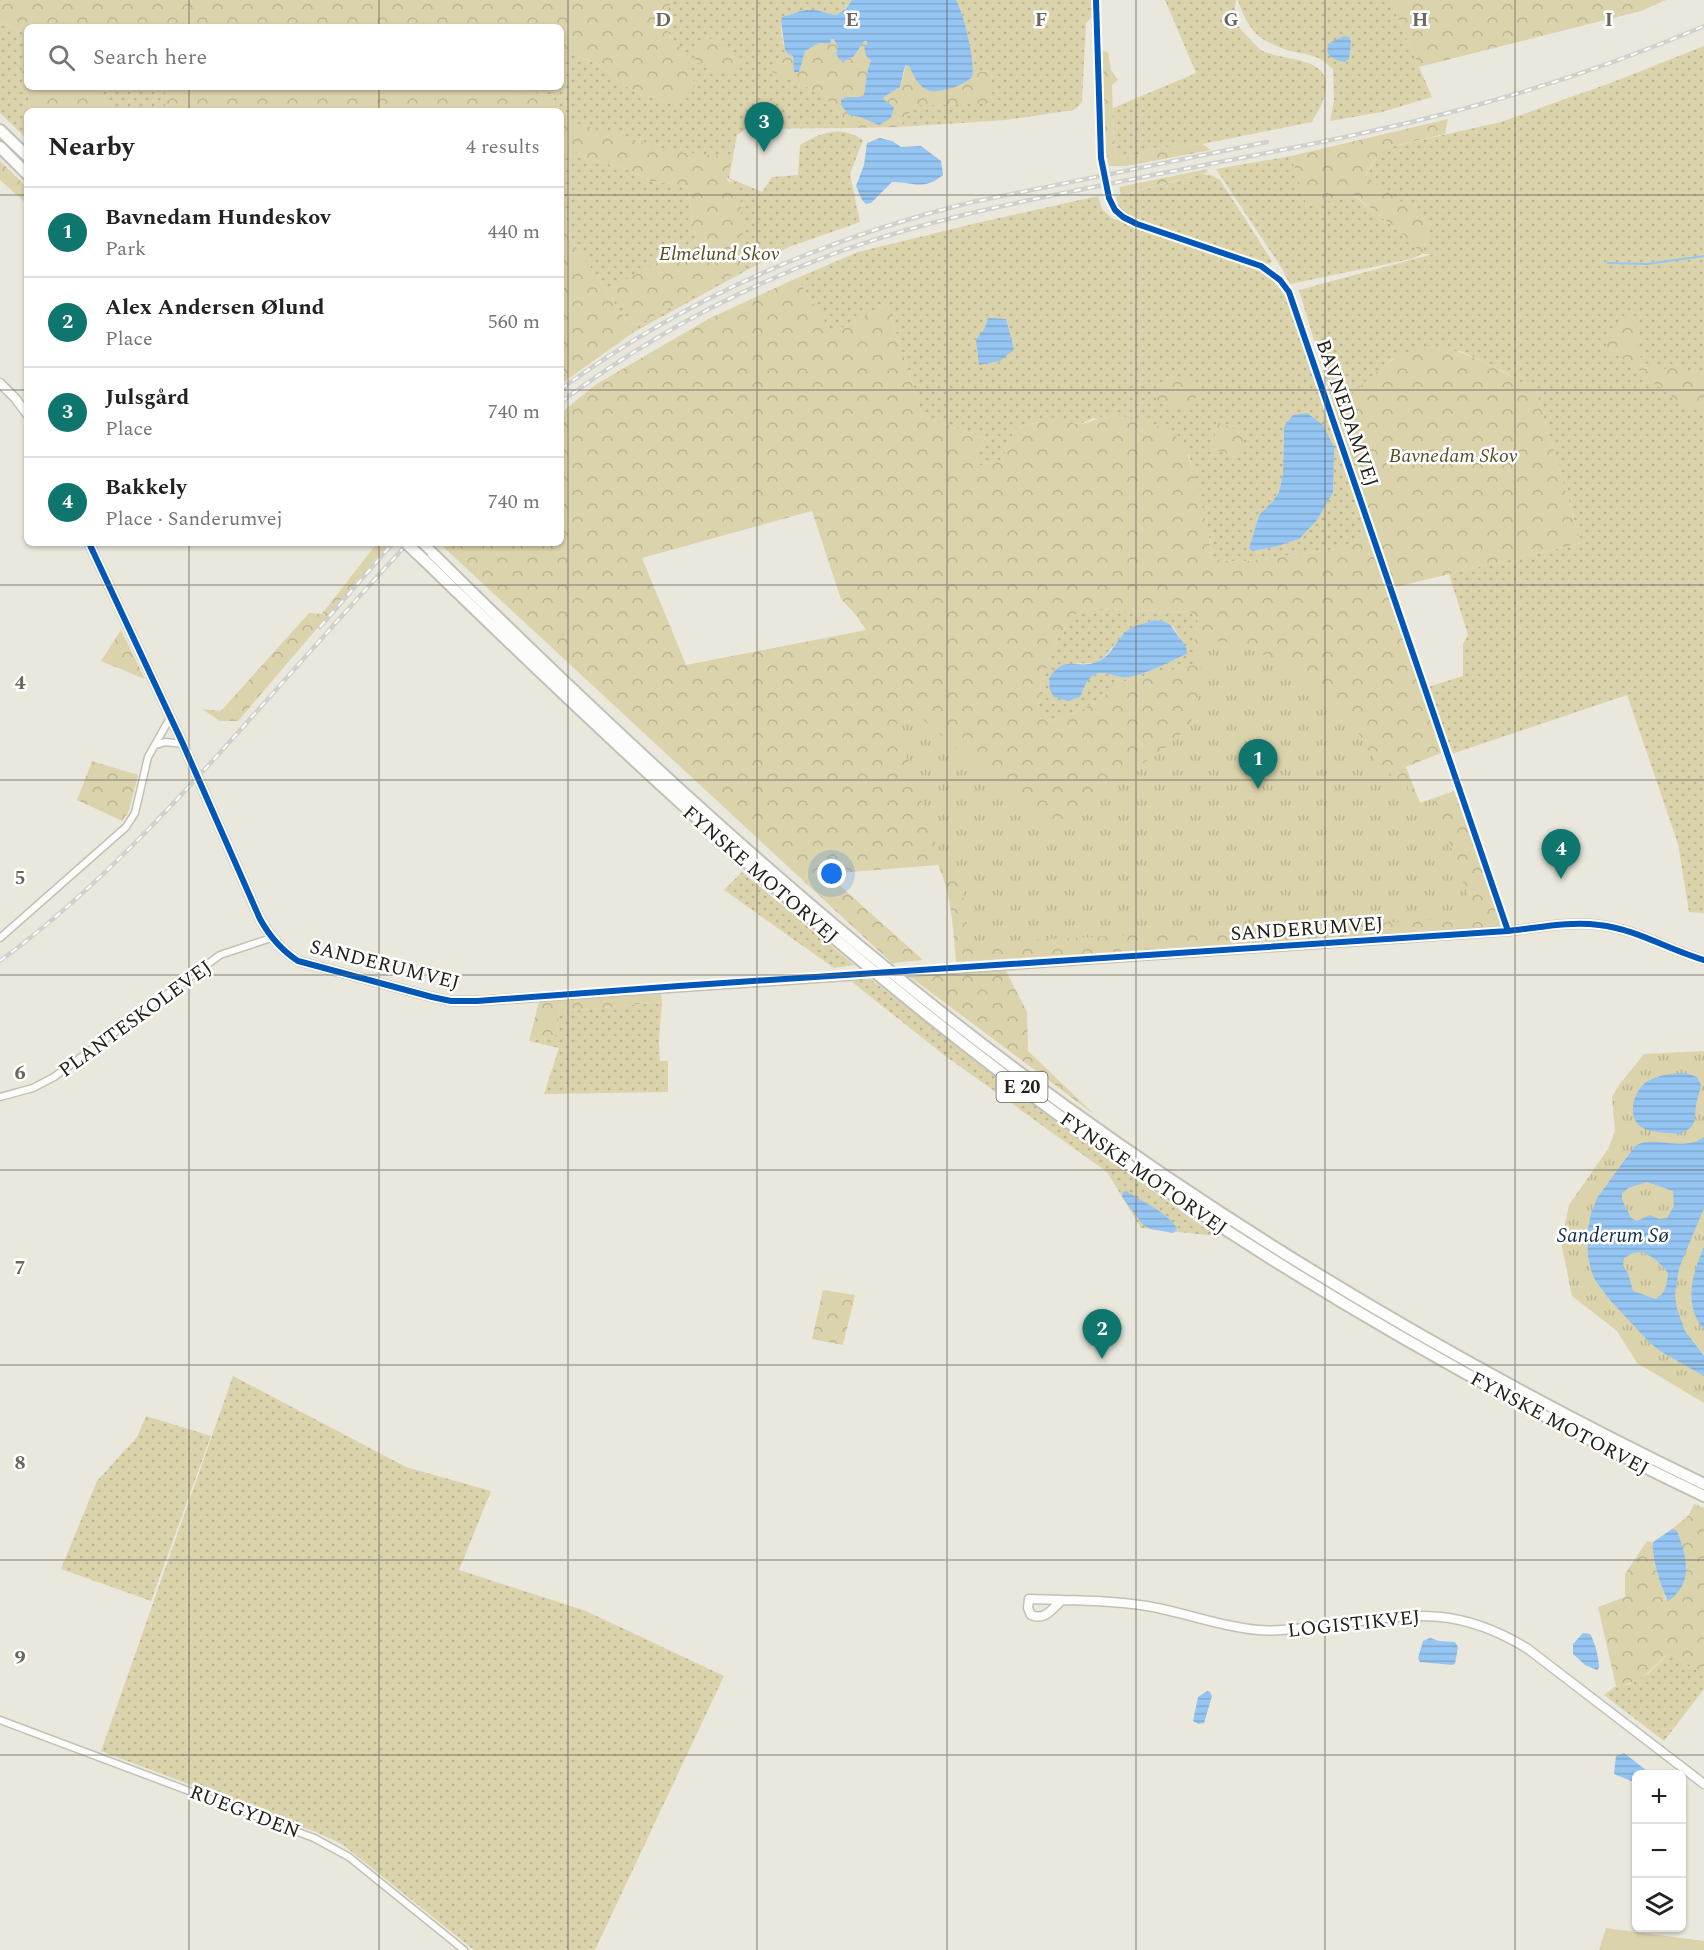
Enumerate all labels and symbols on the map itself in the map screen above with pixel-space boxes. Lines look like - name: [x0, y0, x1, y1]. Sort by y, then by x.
- text: D: [655, 5, 671, 35]
- text: E: [845, 5, 859, 35]
- text: F: [1035, 5, 1047, 35]
- text: G: [1223, 5, 1239, 35]
- text: H: [1412, 5, 1428, 35]
- text: I: [1605, 5, 1613, 35]
- pin: 3: [744, 102, 783, 152]
- park label: Elmelund Skov: [659, 239, 779, 269]
- street label: BAVNEDAMVEJ: [1308, 335, 1386, 491]
- park label: Bavnedam Skov: [1389, 441, 1517, 471]
- text: 4: [14, 668, 26, 698]
- pin: 1: [1238, 740, 1278, 789]
- street label: FYNSKE MOTORVEJ: [676, 798, 845, 951]
- pin: 4: [1542, 830, 1580, 879]
- your location: [817, 859, 846, 888]
- text: 5: [14, 863, 26, 893]
- street label: SANDERUMVEJ: [1229, 909, 1385, 949]
- street label: SANDERUMVEJ: [307, 932, 463, 998]
- street label: PLANTESKOLEVEJ: [52, 953, 219, 1085]
- text: 6: [14, 1058, 26, 1088]
- road number: E 20: [996, 1072, 1048, 1102]
- street label: FYNSKE MOTORVEJ: [1053, 1105, 1233, 1243]
- water label: Sanderum Sø: [1557, 1220, 1669, 1252]
- text: 7: [14, 1253, 26, 1283]
- pin: 2: [1082, 1310, 1122, 1359]
- street label: FYNSKE MOTORVEJ: [1465, 1364, 1654, 1484]
- text: 8: [14, 1448, 26, 1478]
- street label: LOGISTIKVEJ: [1286, 1602, 1422, 1646]
- text: 9: [14, 1643, 26, 1673]
- street label: RUEGYDEN: [185, 1777, 304, 1847]

